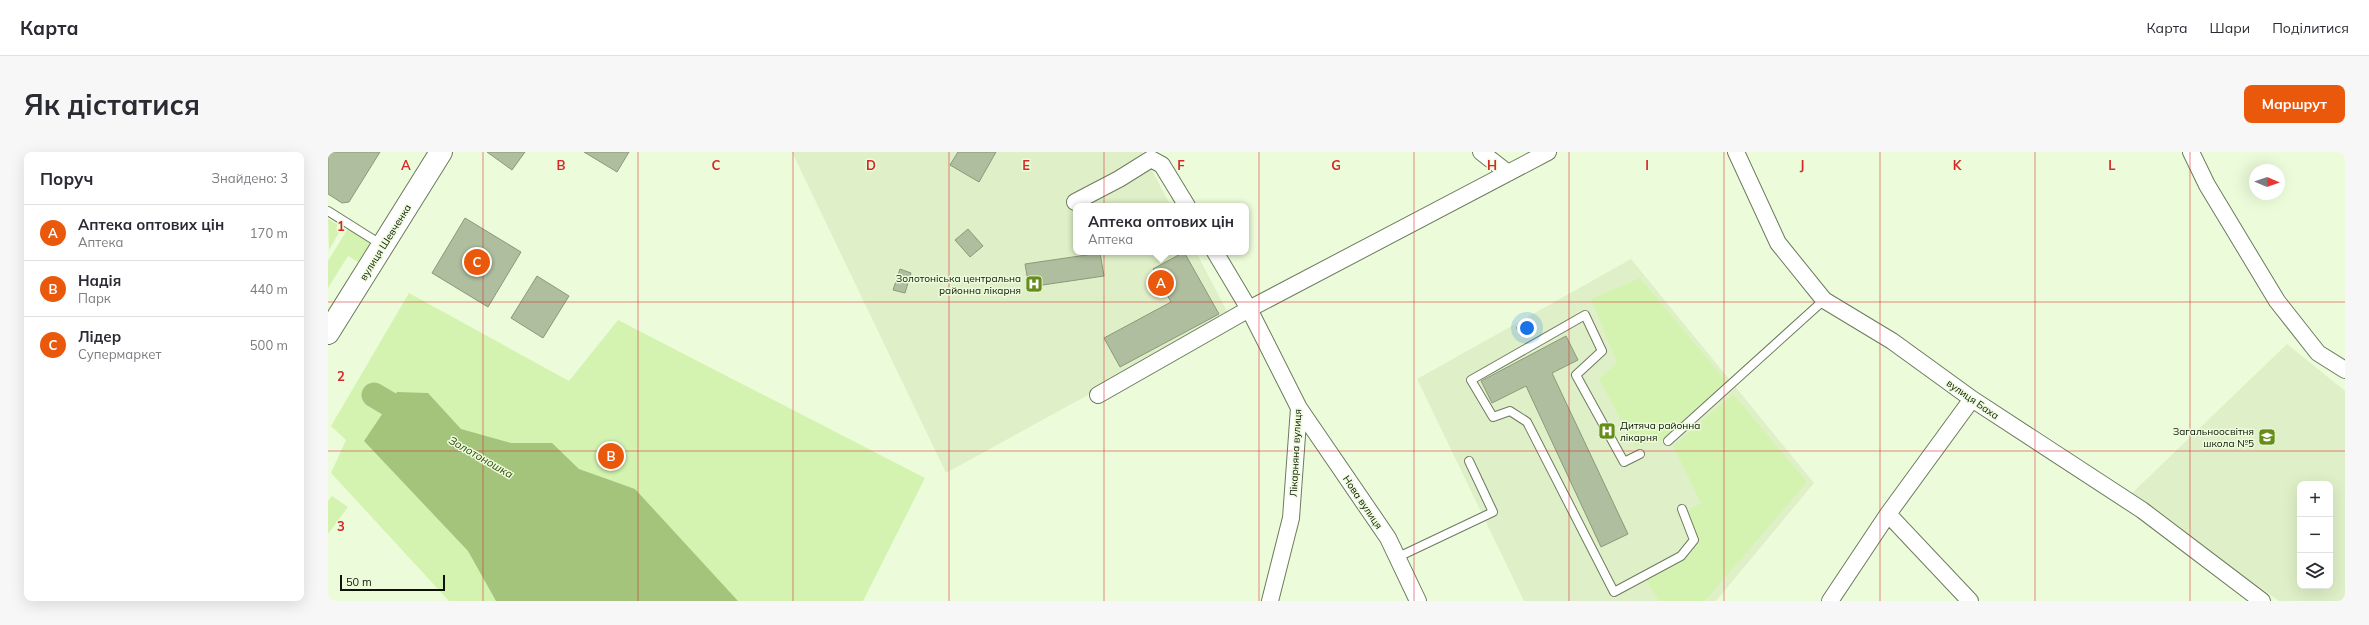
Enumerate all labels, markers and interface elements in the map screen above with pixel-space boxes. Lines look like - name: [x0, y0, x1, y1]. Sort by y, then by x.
- text: Карта: [20, 16, 78, 40]
- text: Карта: [2146, 19, 2188, 37]
- text: Шари: [2210, 19, 2250, 37]
- text: Поділитися: [2272, 19, 2349, 37]
- button: Маршрут: [2244, 85, 2345, 123]
- text: Як дістатися: [24, 87, 200, 122]
- text: A: [401, 157, 411, 173]
- text: B: [557, 157, 566, 173]
- text: C: [712, 157, 721, 173]
- text: D: [866, 157, 876, 173]
- text: E: [1022, 157, 1030, 173]
- text: F: [1177, 157, 1185, 173]
- text: G: [1331, 157, 1341, 173]
- text: H: [1487, 157, 1497, 173]
- text: I: [1645, 157, 1649, 173]
- text: J: [1800, 157, 1804, 173]
- text: K: [1953, 157, 1963, 173]
- text: L: [2108, 157, 2116, 173]
- north arrow: [2249, 164, 2285, 200]
- text: Поруч: [40, 168, 93, 189]
- text: Знайдено: 3: [211, 170, 288, 186]
- street label: вулиця Шевченка: [357, 202, 414, 283]
- popup: [1073, 203, 1249, 255]
- text: Аптека оптових цін: [1088, 212, 1234, 231]
- text: Аптека оптових цін: [78, 215, 224, 234]
- text: 1: [337, 218, 345, 234]
- text: A: [48, 225, 58, 241]
- text: 170 m: [250, 225, 288, 241]
- text: Аптека: [1088, 231, 1133, 247]
- text: Аптека: [78, 234, 123, 250]
- pin: C: [464, 247, 490, 277]
- pin: A: [1148, 268, 1174, 298]
- text: Надія: [78, 271, 121, 290]
- place label: Золотоніська центральна районна лікарня: [896, 272, 1021, 297]
- hospital icon: Золотоніська центральна районна лікарня: [1024, 274, 1044, 294]
- text: B: [49, 281, 57, 297]
- text: 440 m: [250, 281, 288, 297]
- text: Парк: [78, 290, 111, 306]
- your location: [1517, 318, 1537, 338]
- text: Лідер: [78, 327, 121, 346]
- text: C: [49, 337, 57, 353]
- text: 500 m: [250, 337, 288, 353]
- text: Супермаркет: [78, 346, 161, 362]
- text: 2: [337, 368, 345, 384]
- street label: вулиця Баха: [1944, 377, 2001, 422]
- street label: Лікарняна вулиця: [1287, 409, 1304, 497]
- place label: Дитяча районна лікарня: [1620, 419, 1700, 444]
- hospital icon: Дитяча районна лікарня: [1597, 421, 1617, 441]
- place label: Загальноосвітня школа №5: [2173, 425, 2254, 450]
- school or university icon: Загальноосвітня школа №5: [2257, 427, 2277, 447]
- water label: Золотоношка: [446, 433, 516, 481]
- pin: B: [598, 441, 624, 471]
- street label: Нова вулиця: [1340, 473, 1385, 532]
- map controls: [2297, 481, 2333, 589]
- button: +: [2297, 481, 2333, 517]
- button: −: [2297, 517, 2333, 553]
- text: 3: [337, 518, 345, 534]
- button: layers: [2297, 553, 2333, 589]
- scale bar: [340, 573, 445, 592]
- text: 50 m: [346, 575, 372, 589]

